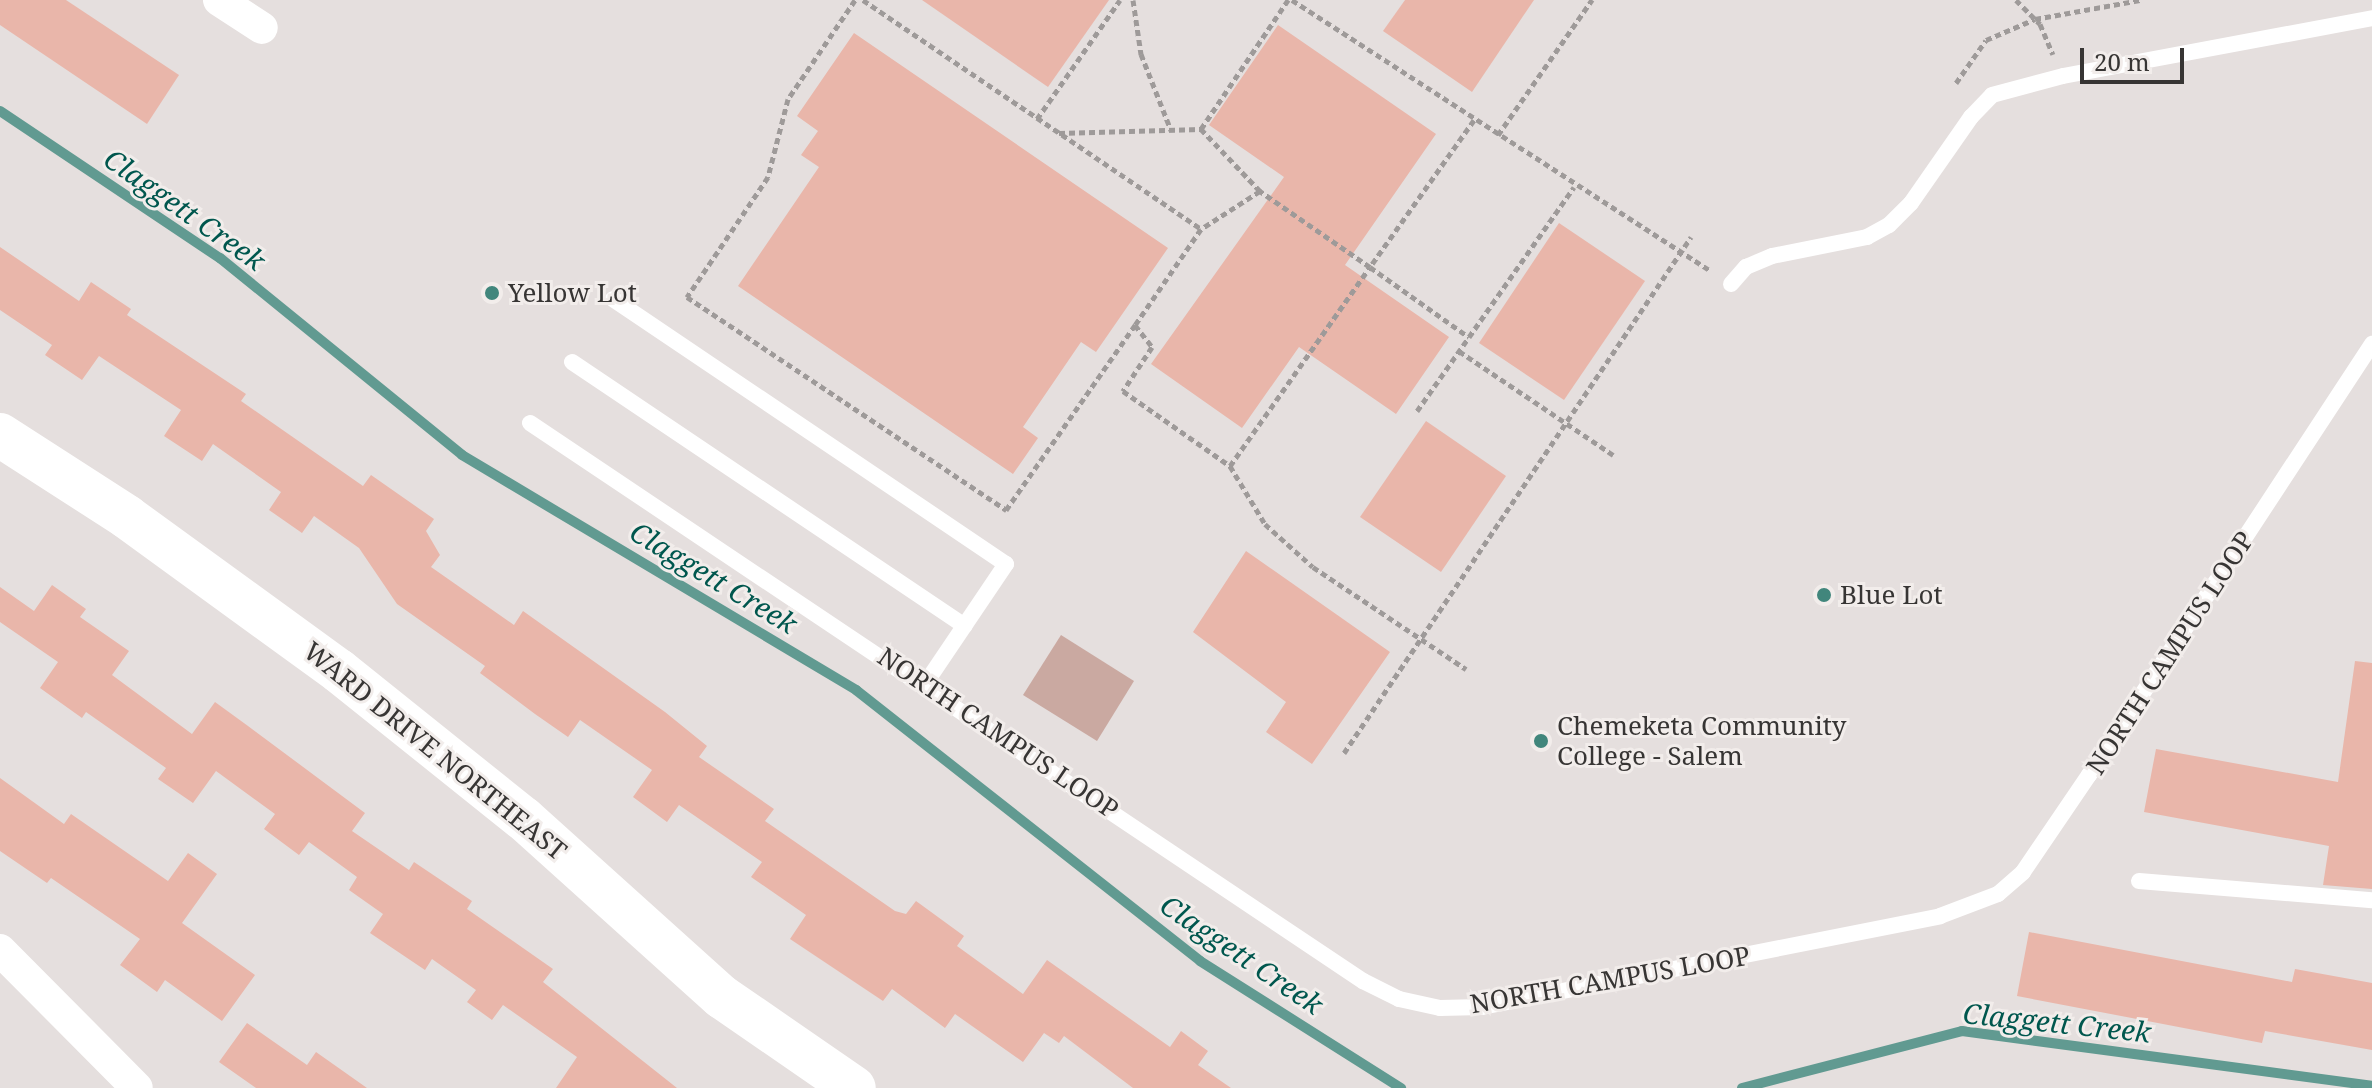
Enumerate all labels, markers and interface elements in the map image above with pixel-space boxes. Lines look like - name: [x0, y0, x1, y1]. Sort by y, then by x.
- scale bar: [2084, 32, 2188, 82]
- text: 20 m: [2094, 45, 2150, 78]
- water label: Claggett Creek: [98, 141, 272, 277]
- place label: Yellow Lot: [508, 277, 637, 309]
- marker: Yellow Lot: [483, 284, 501, 302]
- water label: Claggett Creek: [624, 514, 804, 640]
- street label: NORTH CAMPUS LOOP: [2080, 526, 2260, 780]
- place label: Blue Lot: [1840, 579, 1943, 611]
- marker: Blue Lot: [1815, 586, 1833, 604]
- street label: WARD DRIVE NORTHEAST: [297, 635, 573, 867]
- street label: NORTH CAMPUS LOOP: [872, 641, 1124, 825]
- place label: Chemeketa Community College - Salem: [1557, 710, 1847, 772]
- marker: Chemeketa Community College - Salem: [1532, 732, 1550, 750]
- water label: Claggett Creek: [1154, 887, 1330, 1021]
- street label: NORTH CAMPUS LOOP: [1468, 940, 1752, 1020]
- water label: Claggett Creek: [1961, 995, 2153, 1049]

